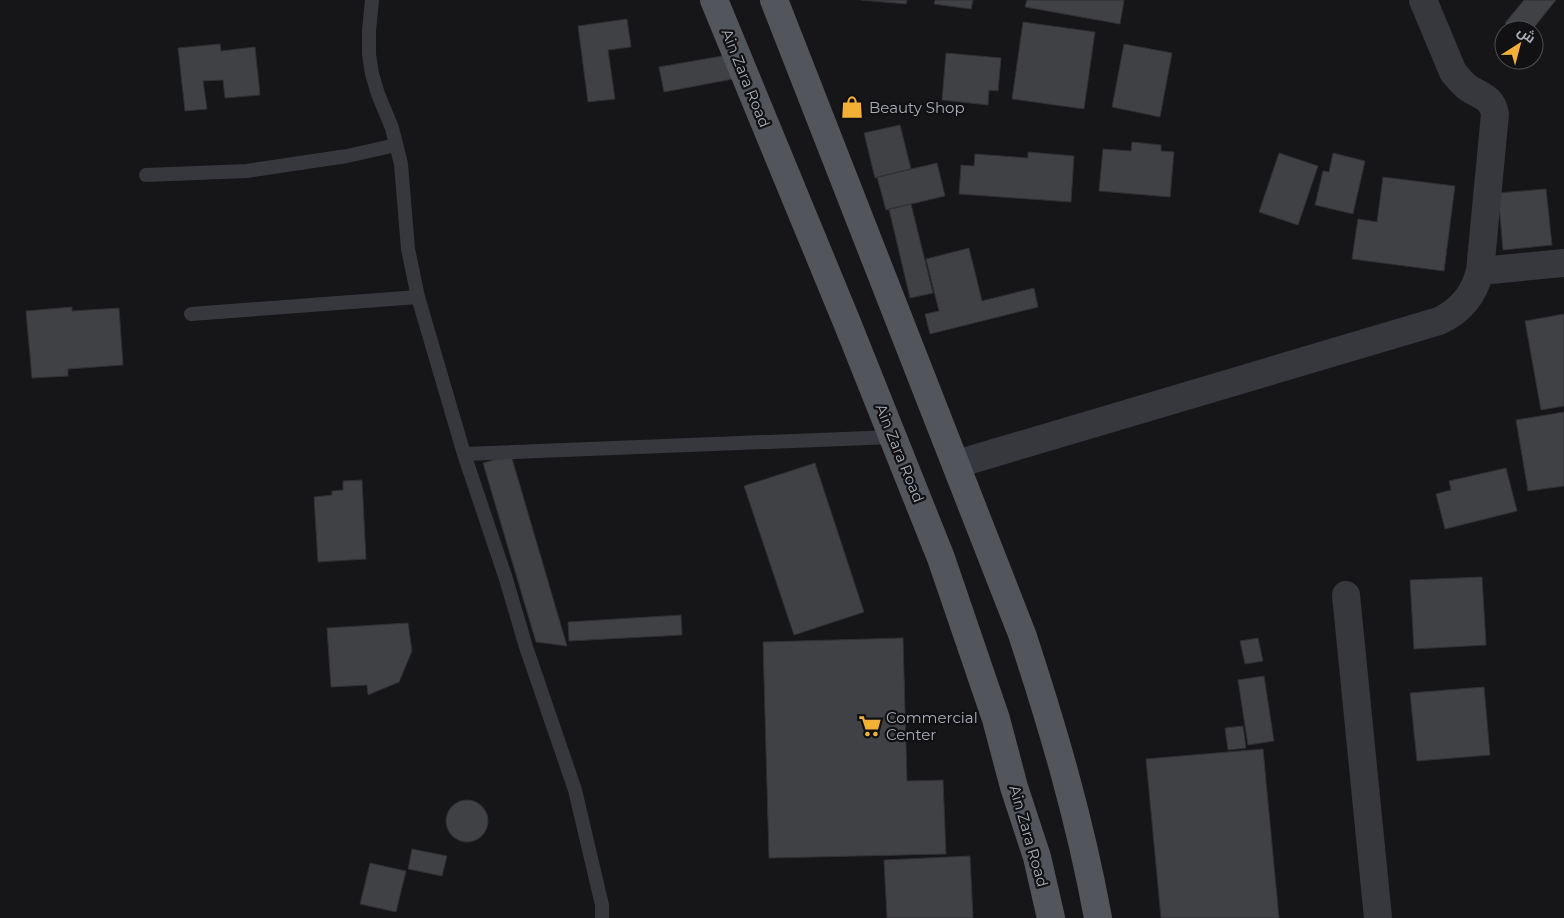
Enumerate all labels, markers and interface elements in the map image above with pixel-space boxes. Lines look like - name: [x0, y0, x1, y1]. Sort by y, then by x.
- north arrow: [1494, 20, 1544, 70]
- text: ش: [1514, 22, 1539, 47]
- street label: Ain Zara Road: [718, 26, 774, 130]
- shop icon: Beauty Shop: [839, 94, 865, 120]
- place label: Beauty Shop: [869, 98, 965, 117]
- street label: Ain Zara Road: [872, 401, 928, 505]
- place label: Commercial Center: [886, 708, 978, 744]
- supermarket icon: Commercial Center: [857, 713, 883, 739]
- street label: Ain Zara Road: [1005, 783, 1053, 889]

